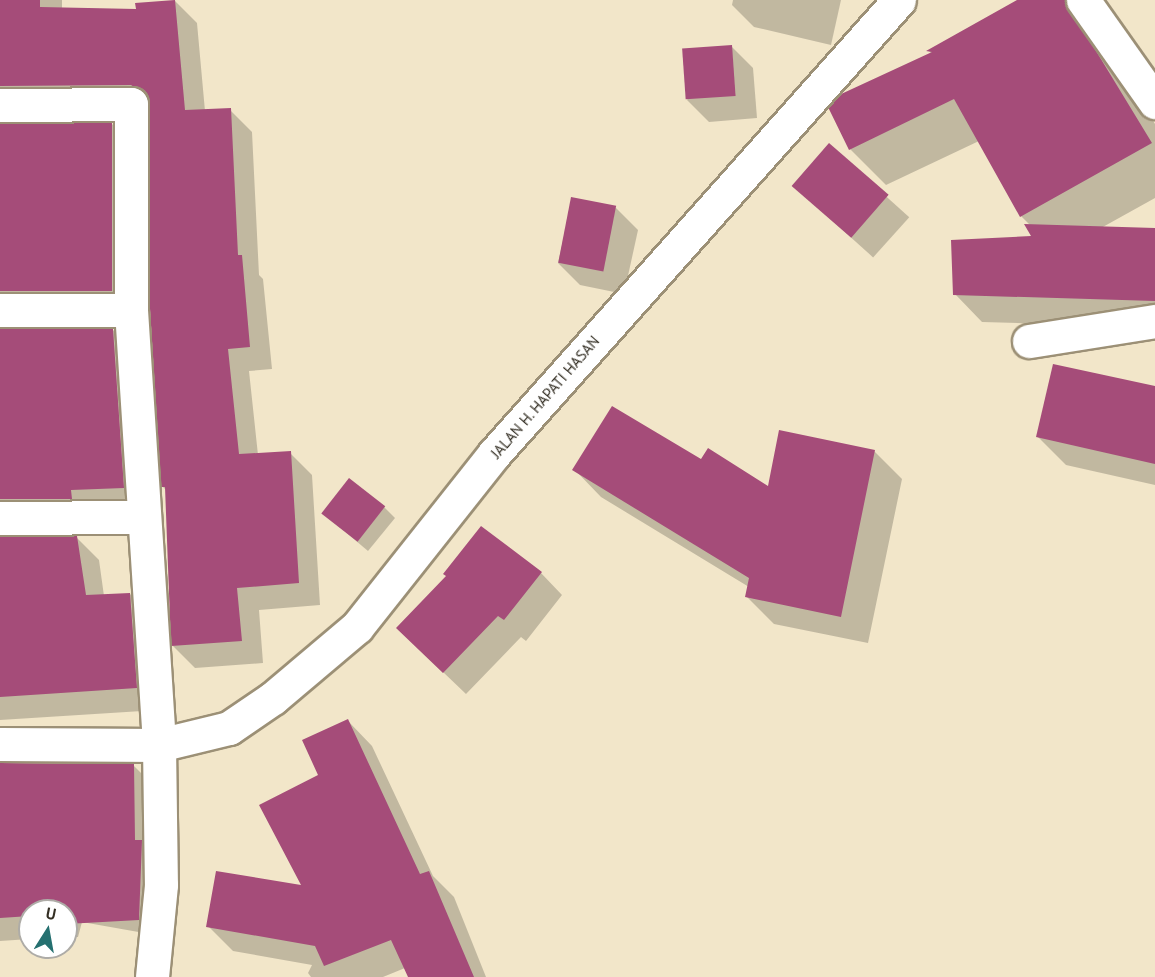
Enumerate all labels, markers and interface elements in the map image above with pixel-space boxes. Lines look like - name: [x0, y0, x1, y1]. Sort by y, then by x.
- street label: JALAN H. HAPATI HASAN: [487, 332, 603, 462]
- north arrow: [18, 899, 78, 959]
- text: U: [44, 903, 58, 924]

